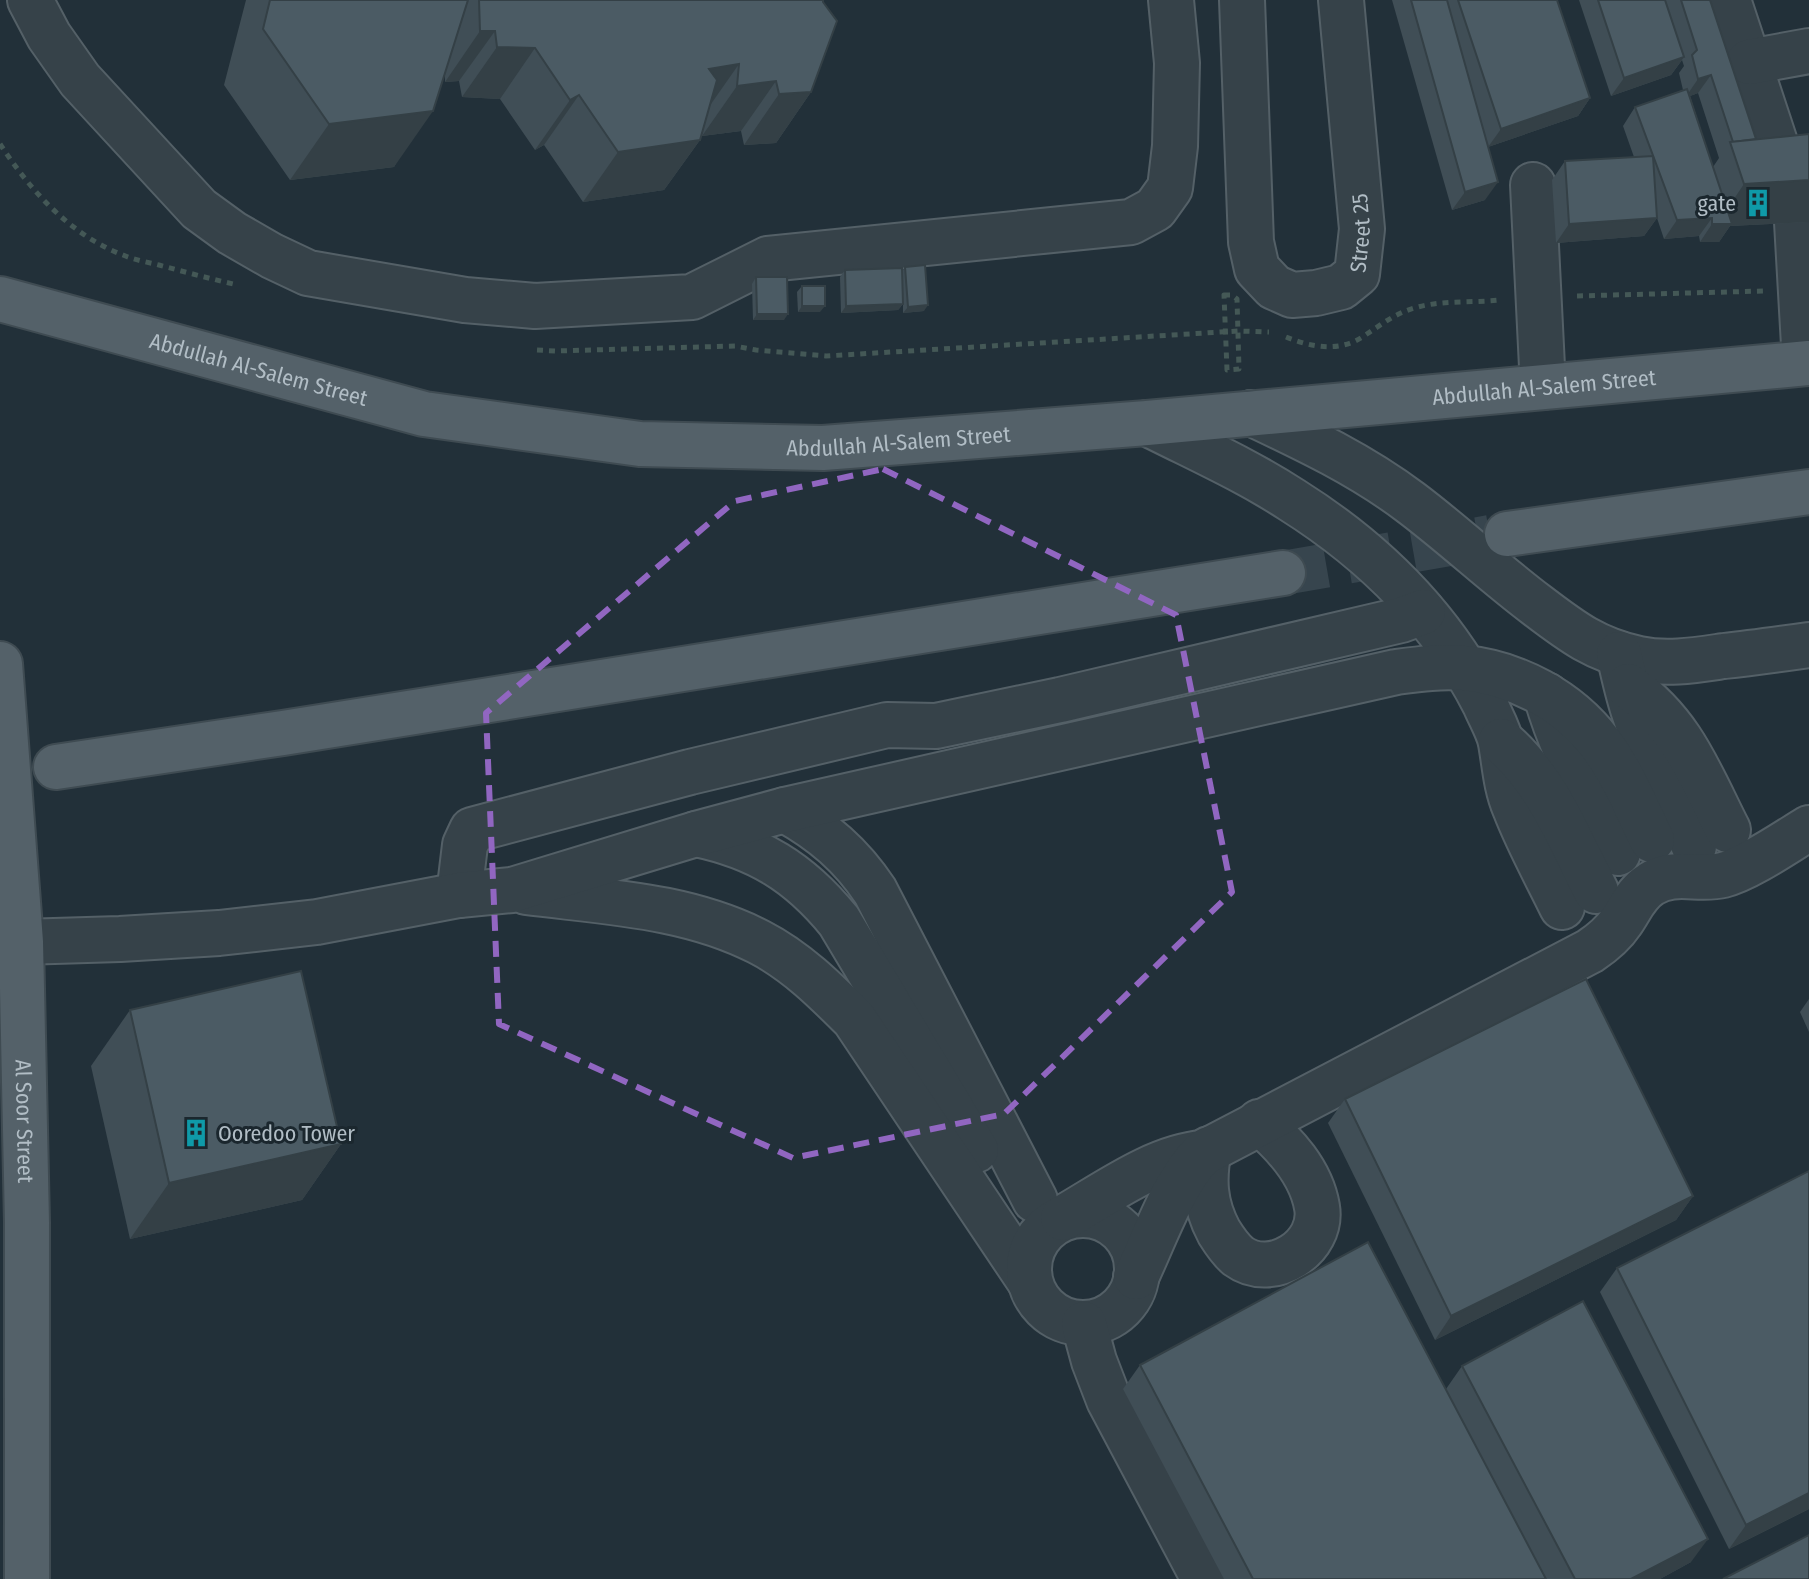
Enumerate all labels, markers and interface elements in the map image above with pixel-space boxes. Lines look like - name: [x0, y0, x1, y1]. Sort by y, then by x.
- building icon: gate: [1743, 188, 1773, 218]
- place label: gate: [1698, 190, 1736, 217]
- street label: Street 25: [1344, 192, 1376, 274]
- street label: Abdullah Al-Salem Street: [147, 327, 371, 412]
- street label: Abdullah Al-Salem Street: [1431, 364, 1658, 411]
- street label: Abdullah Al-Salem Street: [786, 421, 1012, 462]
- street label: Al Soor Street: [10, 1059, 39, 1184]
- building icon: Ooredoo Tower: [181, 1118, 211, 1148]
- place label: Ooredoo Tower: [218, 1120, 355, 1147]

